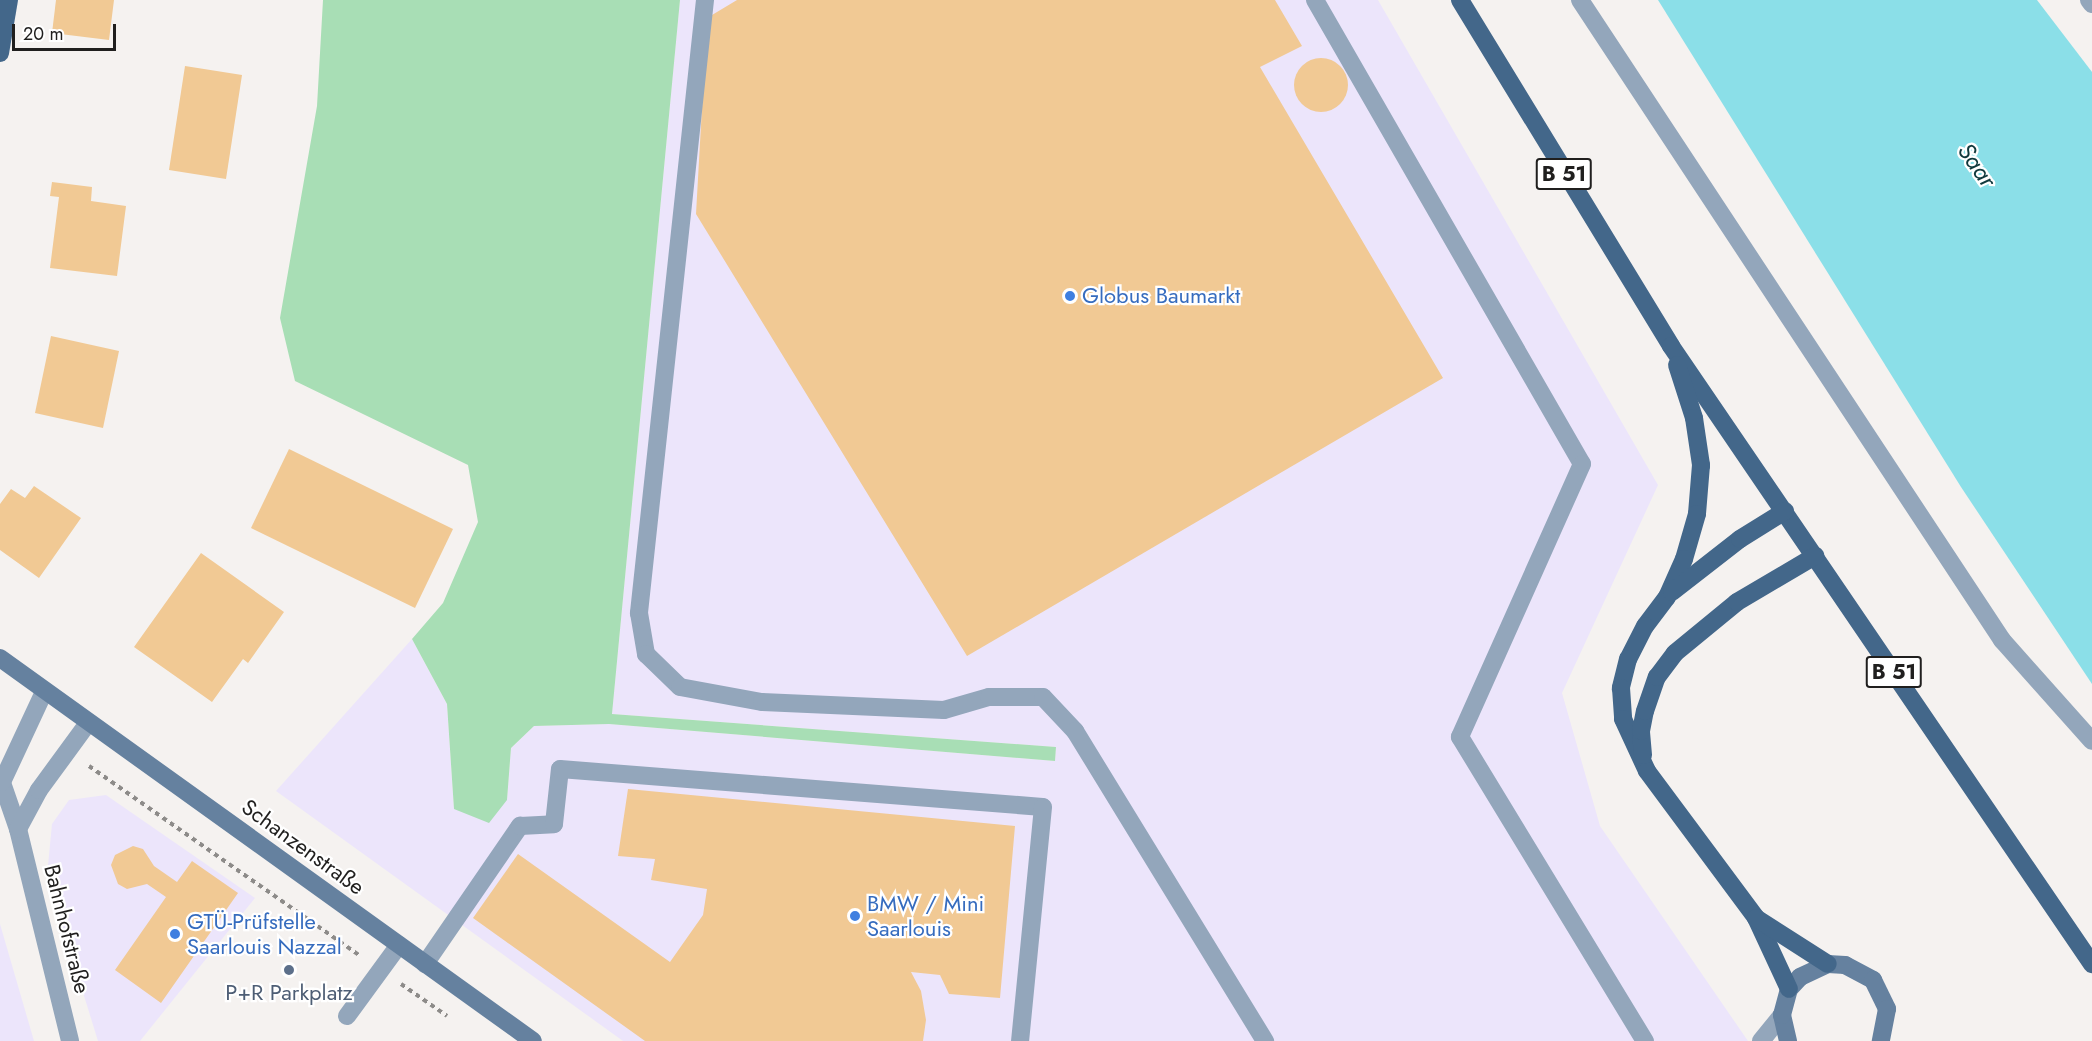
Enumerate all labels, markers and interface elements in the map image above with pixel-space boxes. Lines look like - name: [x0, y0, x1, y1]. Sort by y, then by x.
- scale bar: [15, 12, 118, 50]
- text: 20 m: [23, 21, 63, 47]
- water label: Saar: [1952, 137, 2002, 193]
- road number: B 51: [1536, 156, 1592, 192]
- place label: Globus Baumarkt: [1082, 283, 1240, 309]
- marker: Globus Baumarkt: [1063, 289, 1077, 303]
- road number: B 51: [1866, 654, 1922, 690]
- street label: Schanzenstraße: [237, 794, 369, 900]
- street label: Bahnhofstraße: [38, 862, 96, 996]
- place label: BMW / Mini Saarlouis: [867, 890, 984, 942]
- place label: GTÜ-Prüfstelle Saarlouis Nazzal: [187, 908, 342, 960]
- marker: BMW / Mini Saarlouis: [848, 909, 862, 923]
- marker: GTÜ-Prüfstelle Saarlouis Nazzal: [168, 927, 182, 941]
- marker: P+R Parkplatz: [282, 963, 296, 977]
- place label: P+R Parkplatz: [225, 980, 353, 1006]

